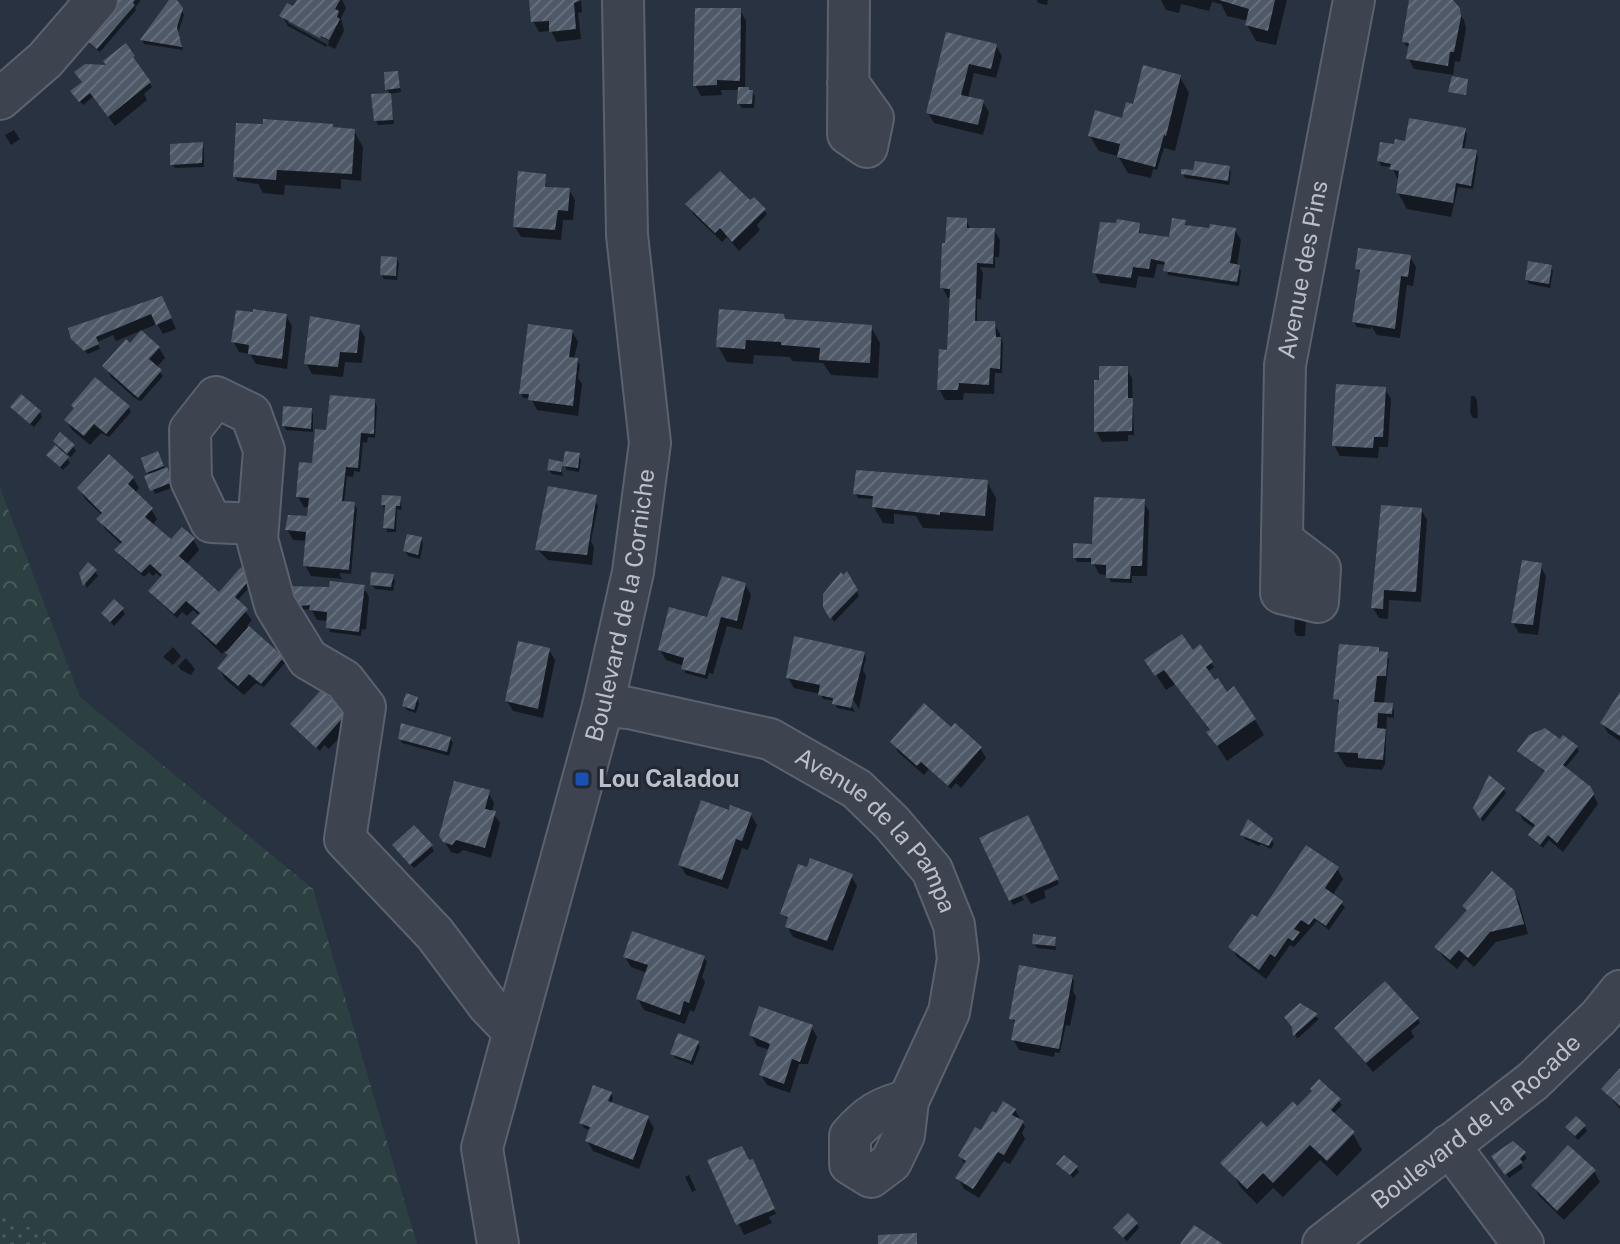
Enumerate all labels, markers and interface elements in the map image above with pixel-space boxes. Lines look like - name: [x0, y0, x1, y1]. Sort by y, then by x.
- street label: Avenue des Pins: [1271, 178, 1333, 361]
- street label: Boulevard de la Corniche: [579, 467, 659, 745]
- street label: Avenue de la Pampa: [791, 742, 963, 916]
- place label: Lou Caladou: [598, 764, 740, 792]
- marker: Lou Caladou: [573, 770, 591, 788]
- street label: Boulevard de la Rocade: [1365, 1028, 1586, 1214]

